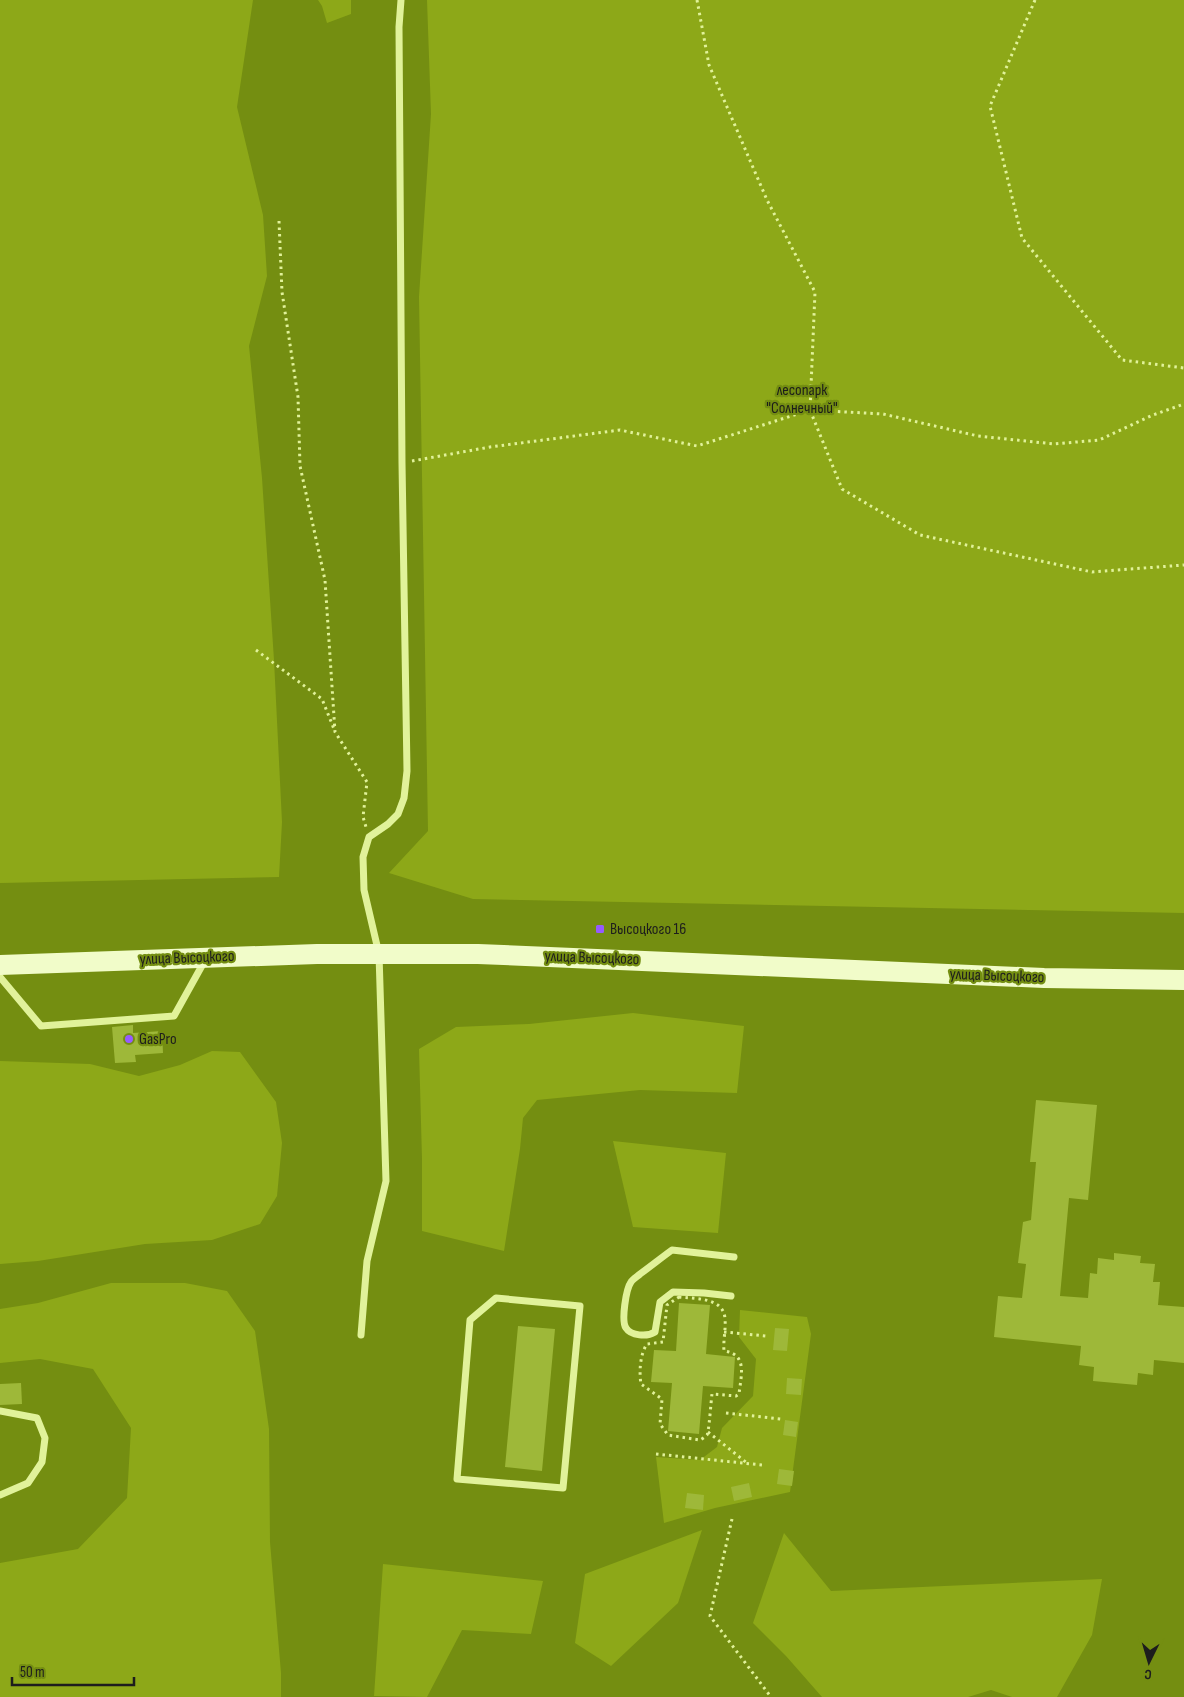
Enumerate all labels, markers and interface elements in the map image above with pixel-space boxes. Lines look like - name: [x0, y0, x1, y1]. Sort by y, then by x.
- park label: лесопарк "Солнечный": [766, 381, 838, 418]
- place label: Высоцкого 16: [610, 920, 686, 939]
- marker: Высоцкого 16: [594, 923, 606, 935]
- street label: улица Высоцкого: [139, 947, 235, 969]
- street label: улица Высоцкого: [544, 947, 640, 969]
- street label: улица Высоцкого: [949, 965, 1045, 987]
- place label: GasPro: [139, 1030, 177, 1049]
- marker: GasPro: [123, 1033, 135, 1045]
- north arrow: [1124, 1637, 1174, 1687]
- scale bar: [12, 1654, 135, 1686]
- text: 50 m: [20, 1663, 45, 1682]
- text: С: [1144, 1666, 1152, 1683]

